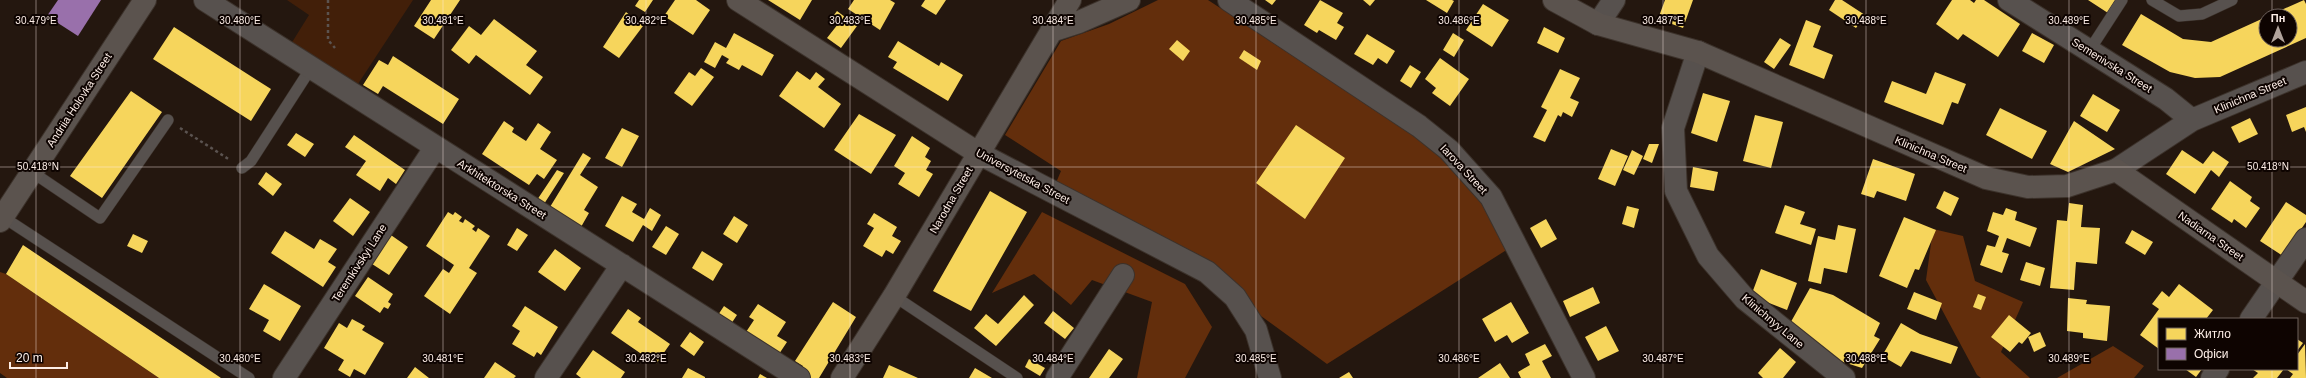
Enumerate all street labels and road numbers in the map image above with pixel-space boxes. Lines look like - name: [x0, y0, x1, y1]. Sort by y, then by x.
- street label: Semenivska Street: [2070, 35, 2154, 95]
- street label: Andriia Holovka Street: [44, 51, 114, 149]
- street label: Klinichna Street: [2212, 74, 2288, 116]
- street label: Klinichna Street: [1893, 133, 1969, 175]
- street label: Iarova Street: [1438, 142, 1490, 196]
- street label: Universytetska Street: [974, 146, 1072, 206]
- street label: Arkhitektorska Street: [456, 157, 548, 221]
- street label: Narodna Street: [927, 165, 975, 235]
- street label: Nadiarna Street: [2176, 209, 2246, 263]
- street label: Teremkivskyi Lane: [329, 222, 389, 304]
- street label: Klinichnyy Lane: [1740, 292, 1806, 350]

